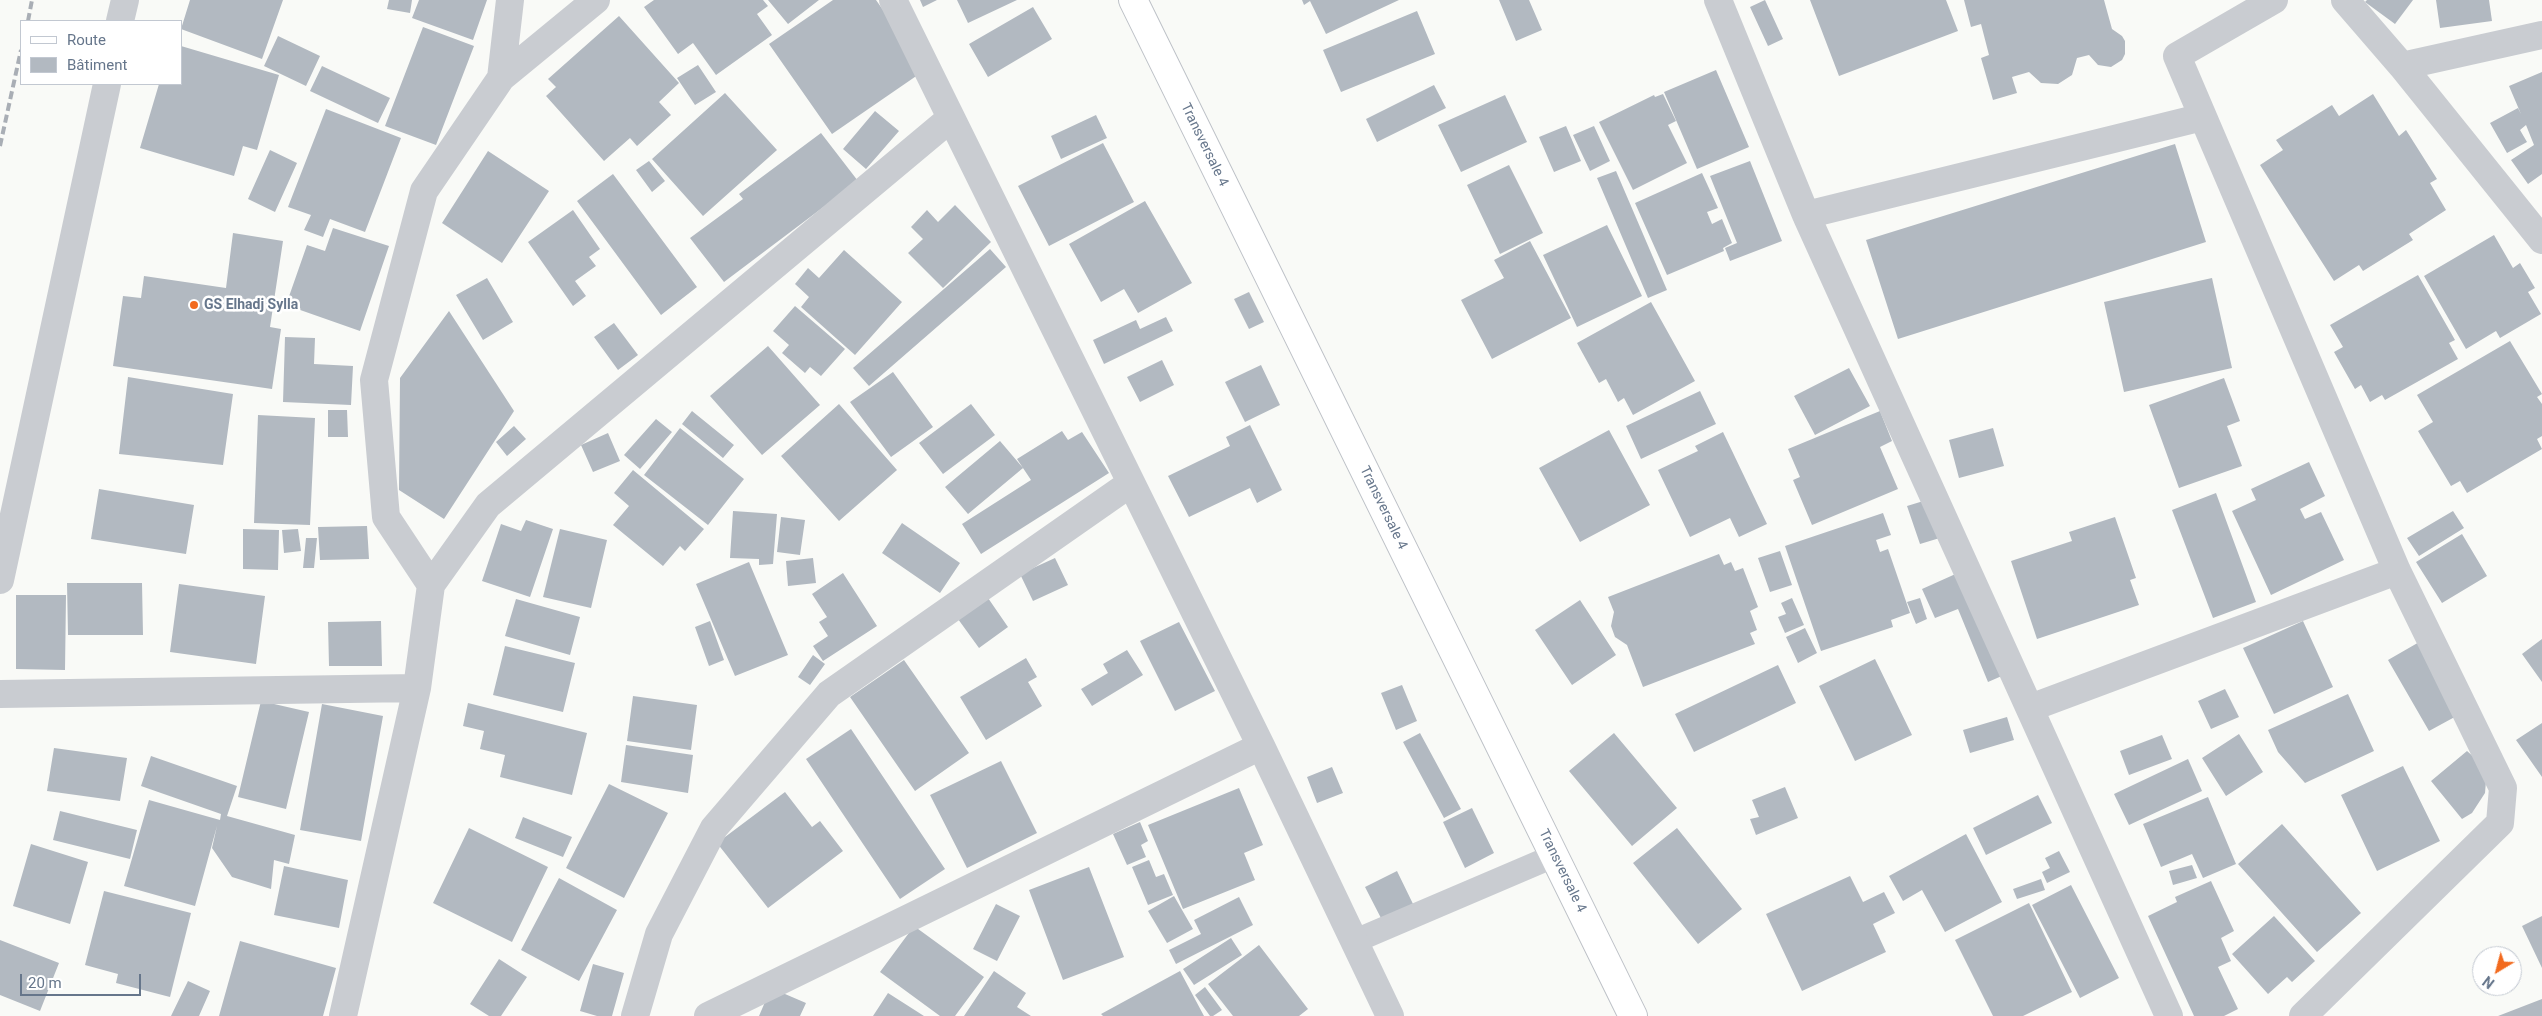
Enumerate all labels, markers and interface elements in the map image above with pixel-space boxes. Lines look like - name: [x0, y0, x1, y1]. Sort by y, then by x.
- legend: [20, 20, 182, 85]
- text: Route: [67, 31, 106, 49]
- text: Bâtiment: [67, 56, 127, 74]
- street label: Transversale 4: [1177, 101, 1231, 189]
- place label: GS Elhadj Sylla: [204, 297, 298, 313]
- marker: GS Elhadj Sylla: [188, 299, 200, 311]
- street label: Transversale 4: [1356, 464, 1410, 552]
- street label: Transversale 4: [1535, 827, 1589, 915]
- north arrow: [2472, 946, 2522, 996]
- scale bar: [22, 964, 144, 996]
- text: N: [2480, 973, 2497, 992]
- text: 20 m: [28, 974, 62, 992]

